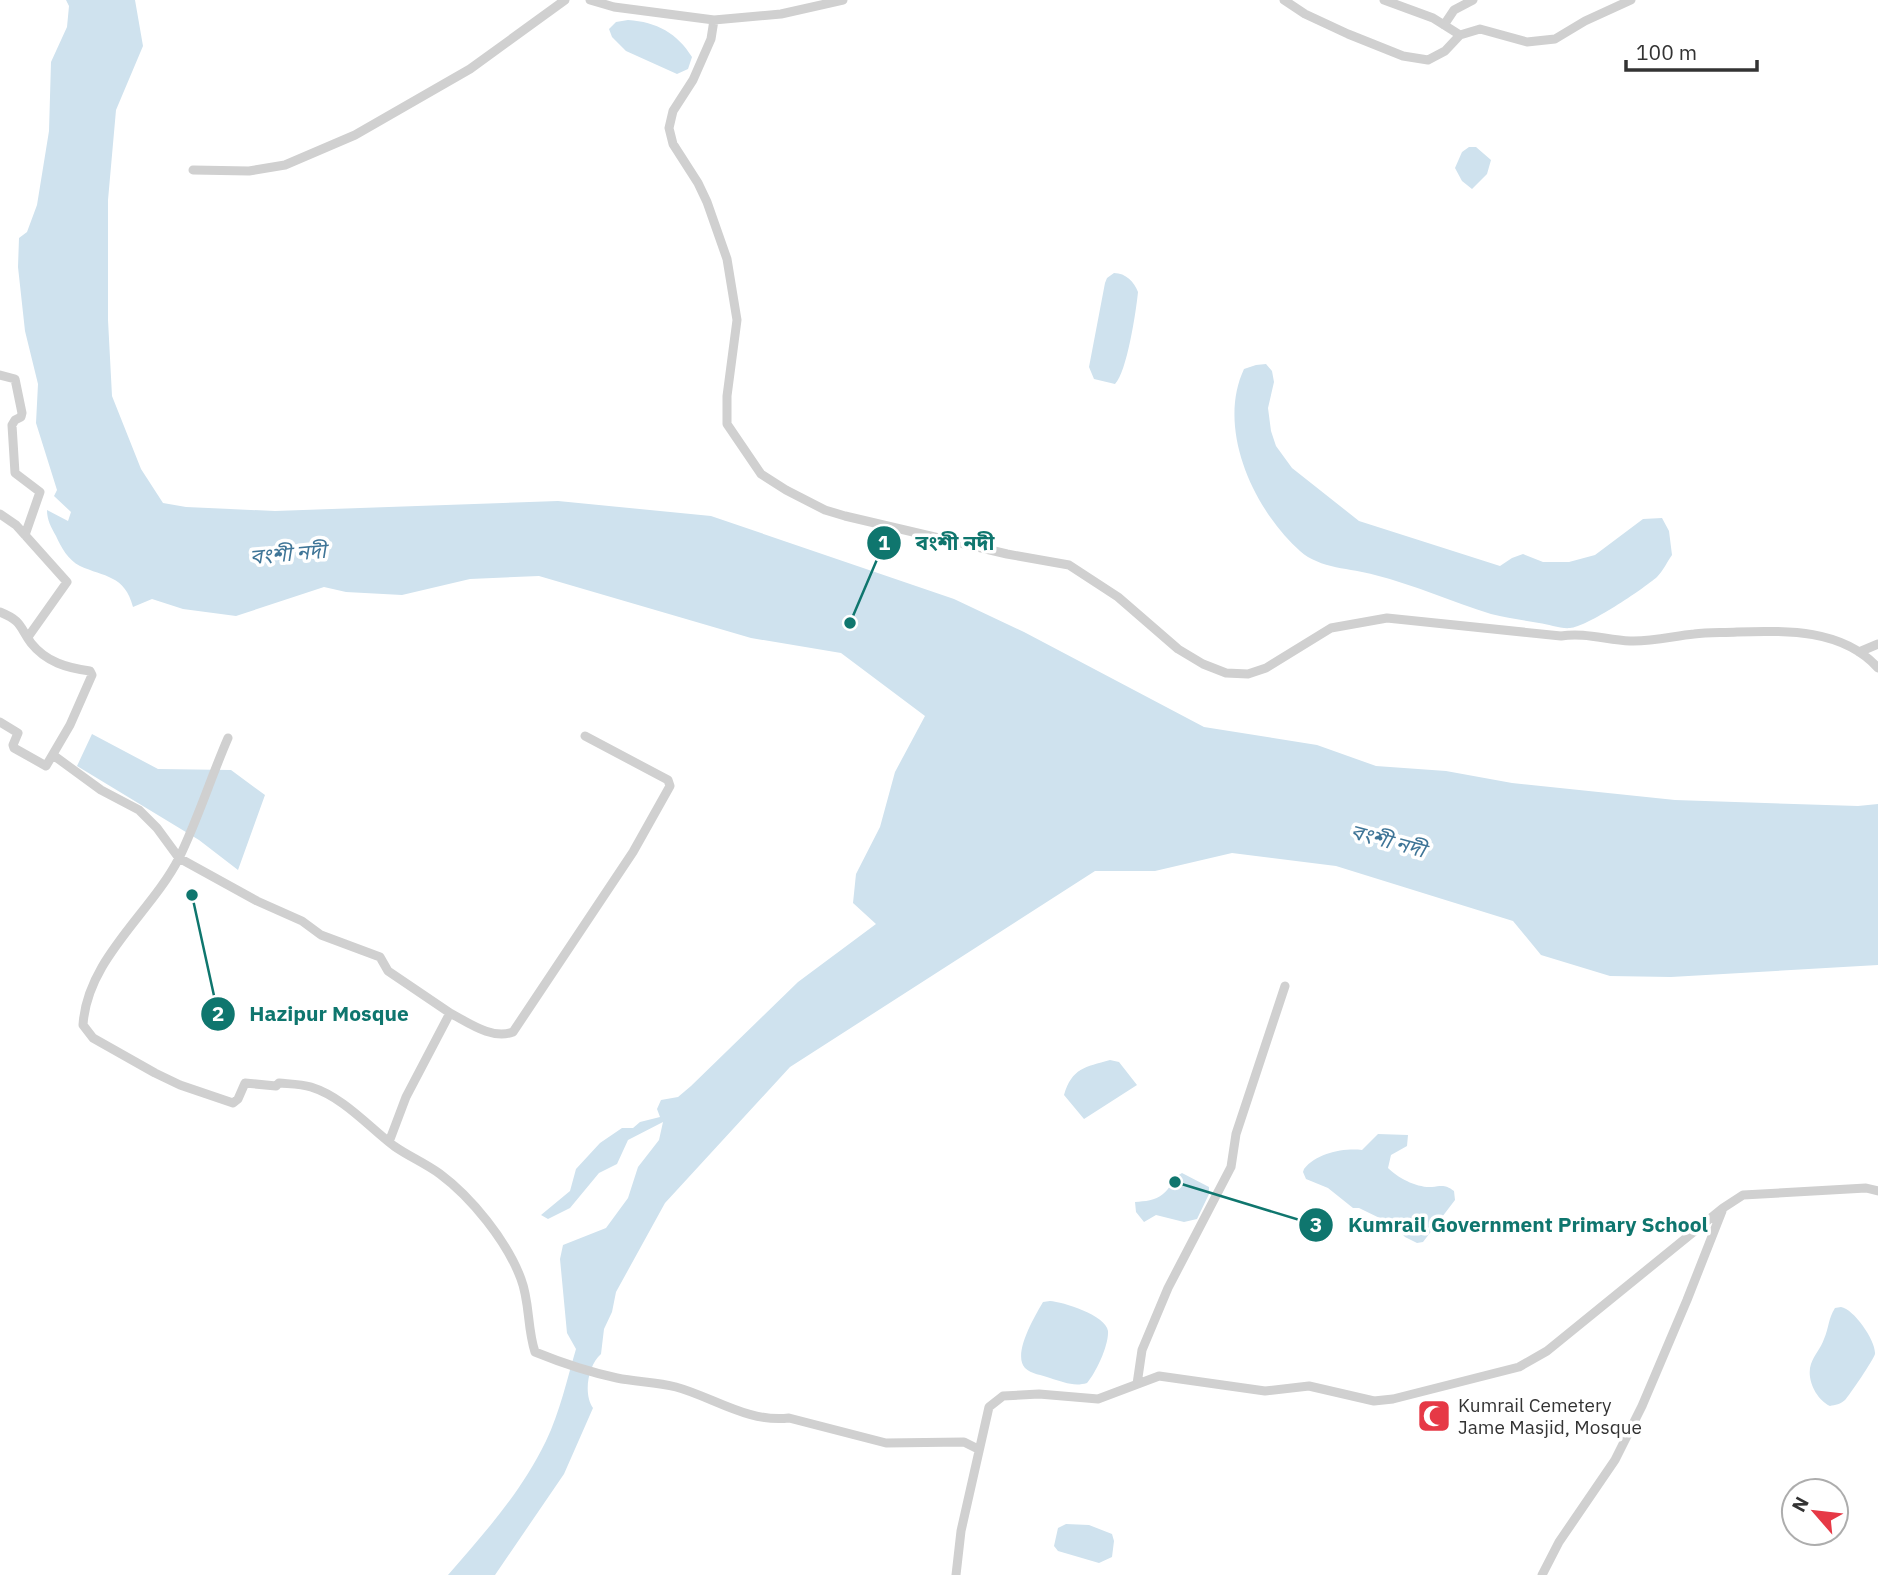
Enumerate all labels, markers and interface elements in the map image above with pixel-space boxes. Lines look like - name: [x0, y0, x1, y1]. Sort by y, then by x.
- scale bar: [1626, 28, 1757, 72]
- text: 100 m: [1636, 38, 1697, 66]
- callout: বংশী নদী: [867, 522, 1009, 564]
- text: 1: [878, 528, 891, 556]
- text: বংশী নদী: [915, 528, 995, 556]
- water label: বংশী নদী: [249, 535, 332, 570]
- water label: বংশী নদী: [1348, 817, 1433, 865]
- callout: Hazipur Mosque: [201, 993, 423, 1035]
- text: 2: [212, 999, 224, 1027]
- text: Hazipur Mosque: [249, 999, 409, 1027]
- callout: Kumrail Government Primary School: [1299, 1204, 1722, 1246]
- text: 3: [1310, 1210, 1322, 1238]
- text: Kumrail Government Primary School: [1348, 1210, 1708, 1238]
- place label: Kumrail Cemetery Jame Masjid, Mosque: [1458, 1393, 1642, 1439]
- mosque icon: Kumrail Cemetery Jame Masjid, Mosque: [1415, 1397, 1453, 1435]
- north arrow: [1780, 1477, 1850, 1547]
- text: N: [1786, 1492, 1814, 1516]

